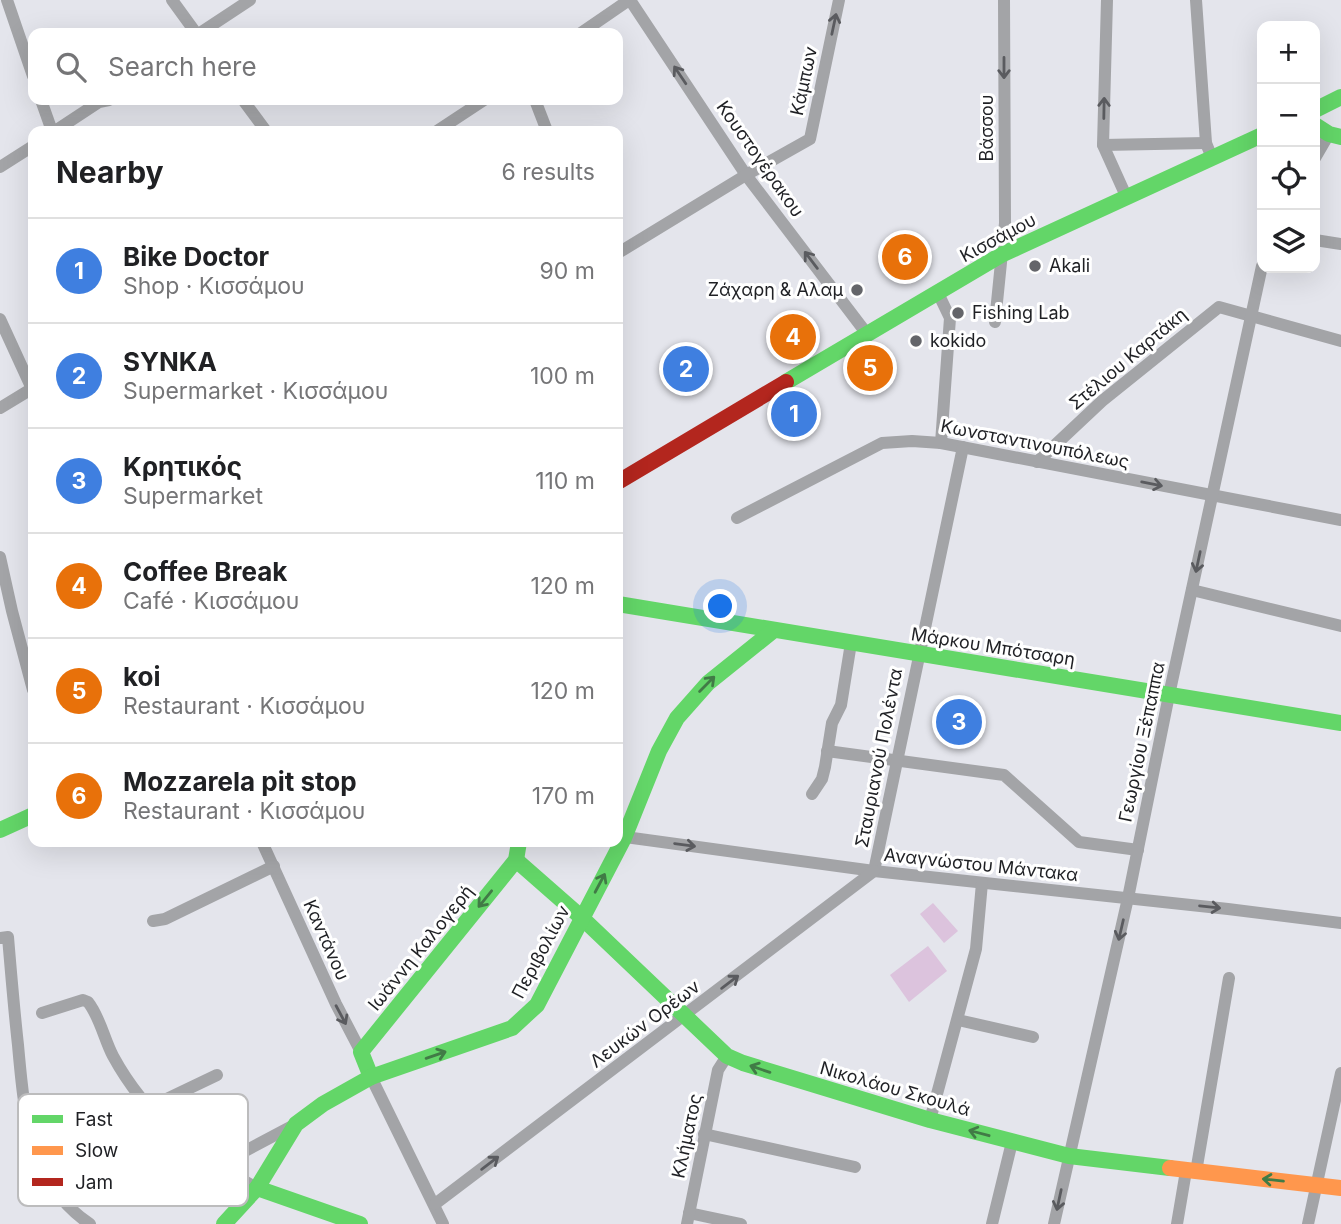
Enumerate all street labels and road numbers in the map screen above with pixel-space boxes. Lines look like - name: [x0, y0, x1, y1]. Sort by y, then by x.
- street label: Κάμπων: [786, 44, 821, 117]
- street label: Βάσσου: [976, 94, 997, 162]
- street label: Κουστογέρακου: [713, 97, 808, 221]
- street label: Κισσάμου: [956, 209, 1039, 266]
- street label: Στέλιου Καρτάκη: [1065, 303, 1191, 414]
- street label: Κωνσταντινουπόλεως: [939, 415, 1131, 472]
- street label: Μάρκου Μπότσαρη: [910, 623, 1077, 670]
- street label: Γεωργίου Ξέπαππα: [1114, 660, 1169, 824]
- street label: Σταυριανού Πολέντα: [851, 666, 906, 849]
- street label: Αναγνώστου Μάντακα: [883, 844, 1079, 885]
- street label: Ιωάννη Καλογερή: [364, 881, 478, 1015]
- street label: Καντάνου: [299, 896, 354, 983]
- street label: Περιβολίων: [507, 901, 574, 1002]
- street label: Λευκών Ορέων: [586, 975, 704, 1072]
- street label: Νικολάου Σκουλά: [818, 1057, 973, 1120]
- street label: Κλήματος: [667, 1092, 706, 1180]

